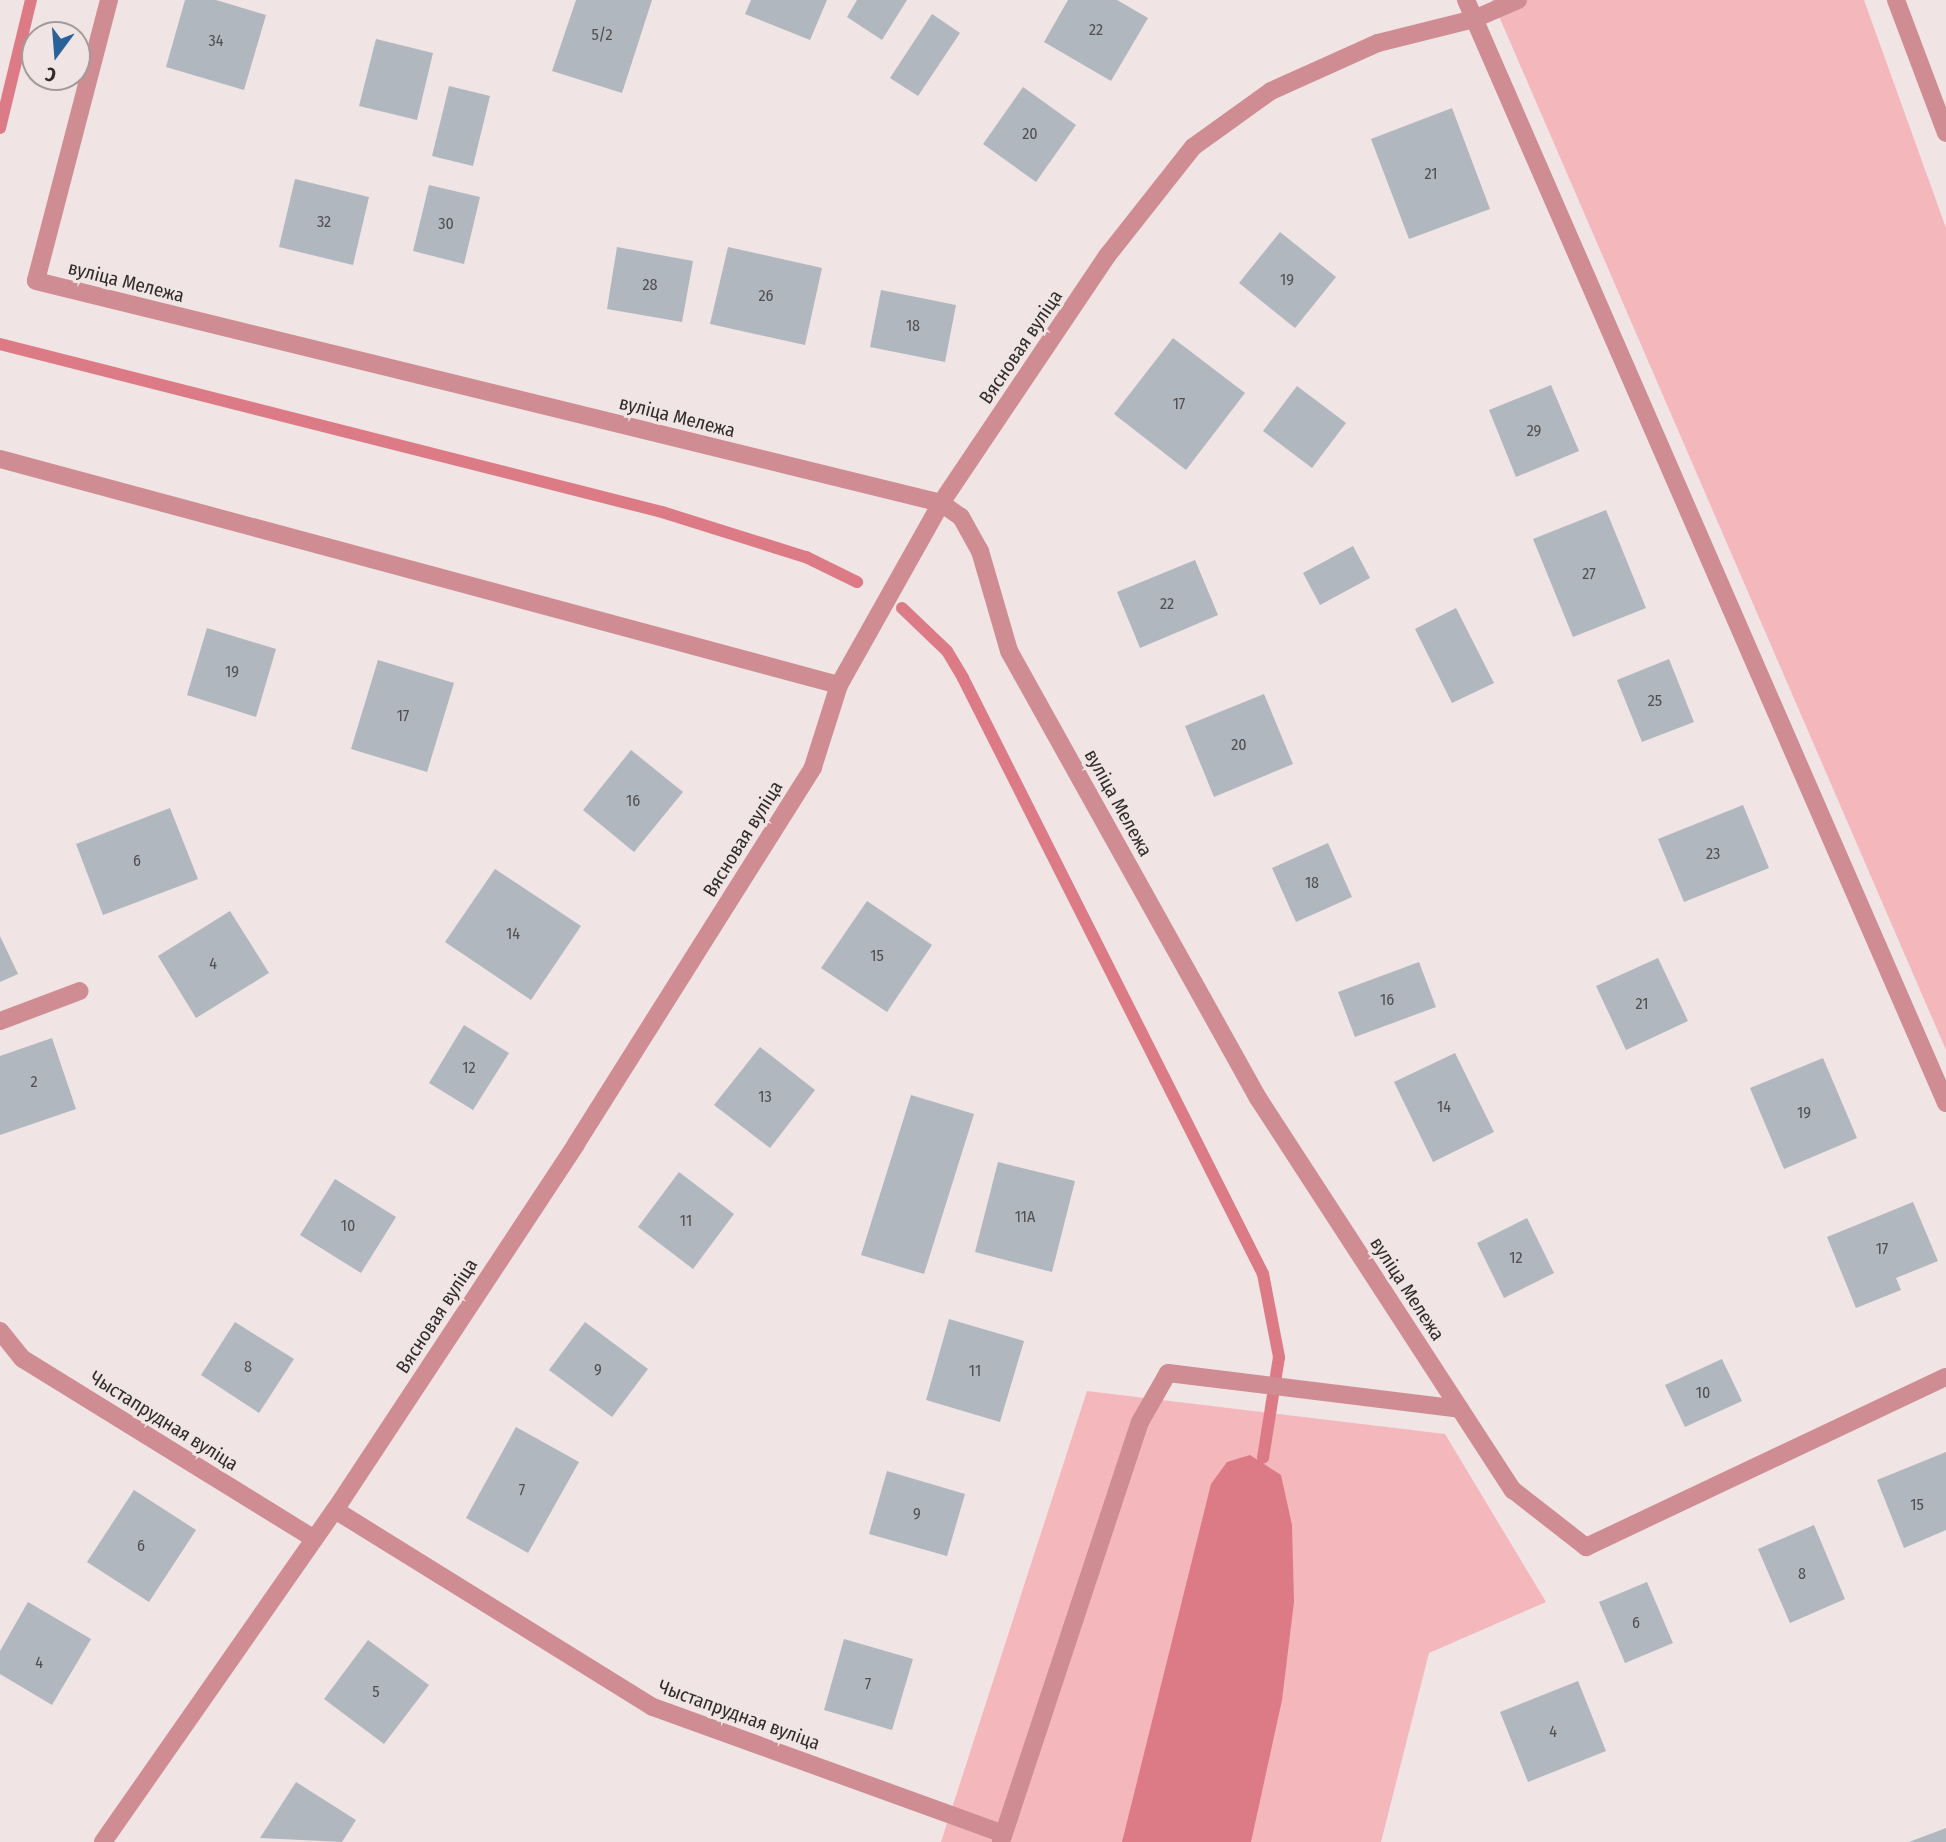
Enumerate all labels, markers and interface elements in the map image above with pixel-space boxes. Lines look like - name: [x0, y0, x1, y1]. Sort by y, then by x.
- house number: 22: [1089, 20, 1103, 40]
- north arrow: [21, 21, 91, 91]
- house number: 5/2: [592, 25, 612, 45]
- house number: 34: [209, 31, 223, 51]
- text: С: [43, 62, 59, 87]
- house number: 20: [1022, 124, 1038, 144]
- house number: 21: [1425, 164, 1437, 184]
- house number: 32: [317, 212, 331, 232]
- house number: 30: [438, 214, 454, 234]
- street label: вуліца Мележа: [66, 257, 186, 307]
- house number: 19: [1280, 270, 1294, 290]
- house number: 28: [642, 275, 658, 295]
- house number: 26: [759, 286, 773, 306]
- street label: Вясновая вуліца: [975, 286, 1067, 408]
- house number: 18: [906, 316, 920, 336]
- street label: вуліца Мележа: [617, 392, 737, 442]
- house number: 17: [1173, 394, 1185, 414]
- house number: 29: [1527, 421, 1541, 441]
- house number: 27: [1582, 564, 1596, 584]
- house number: 22: [1160, 594, 1174, 614]
- house number: 19: [225, 662, 239, 682]
- house number: 25: [1648, 691, 1662, 711]
- house number: 17: [397, 706, 409, 726]
- house number: 20: [1231, 735, 1247, 755]
- street label: вуліца Мележа: [1079, 746, 1157, 860]
- street label: Вясновая вуліца: [698, 777, 788, 901]
- house number: 16: [626, 791, 640, 811]
- house number: 23: [1706, 844, 1720, 864]
- house number: 6: [133, 851, 141, 871]
- house number: 18: [1305, 873, 1319, 893]
- house number: 14: [506, 924, 520, 944]
- house number: 15: [870, 946, 884, 966]
- house number: 4: [209, 954, 217, 974]
- house number: 16: [1380, 990, 1394, 1010]
- house number: 21: [1636, 994, 1648, 1014]
- house number: 12: [462, 1058, 476, 1078]
- house number: 2: [30, 1072, 38, 1092]
- house number: 13: [758, 1087, 772, 1107]
- house number: 14: [1437, 1097, 1451, 1117]
- house number: 19: [1797, 1103, 1811, 1123]
- house number: 11А: [1015, 1207, 1035, 1227]
- house number: 11: [680, 1211, 692, 1231]
- house number: 10: [341, 1216, 355, 1236]
- street label: вуліца Мележа: [1365, 1233, 1449, 1345]
- house number: 17: [1876, 1239, 1888, 1259]
- house number: 12: [1509, 1248, 1523, 1268]
- street label: Вясновая вуліца: [391, 1254, 483, 1378]
- house number: 8: [244, 1357, 252, 1377]
- house number: 9: [594, 1360, 602, 1380]
- house number: 11: [969, 1361, 981, 1381]
- street label: Чыстапрудная вуліца: [86, 1366, 242, 1476]
- house number: 10: [1696, 1383, 1710, 1403]
- house number: 7: [519, 1480, 525, 1500]
- house number: 15: [1910, 1495, 1924, 1515]
- house number: 9: [913, 1504, 921, 1524]
- house number: 6: [137, 1536, 145, 1556]
- house number: 8: [1798, 1564, 1806, 1584]
- house number: 6: [1632, 1613, 1640, 1633]
- house number: 4: [35, 1653, 43, 1673]
- house number: 7: [865, 1674, 871, 1694]
- street label: Чыстапрудная вуліца: [655, 1675, 823, 1755]
- house number: 5: [372, 1682, 380, 1702]
- house number: 4: [1549, 1722, 1557, 1742]

